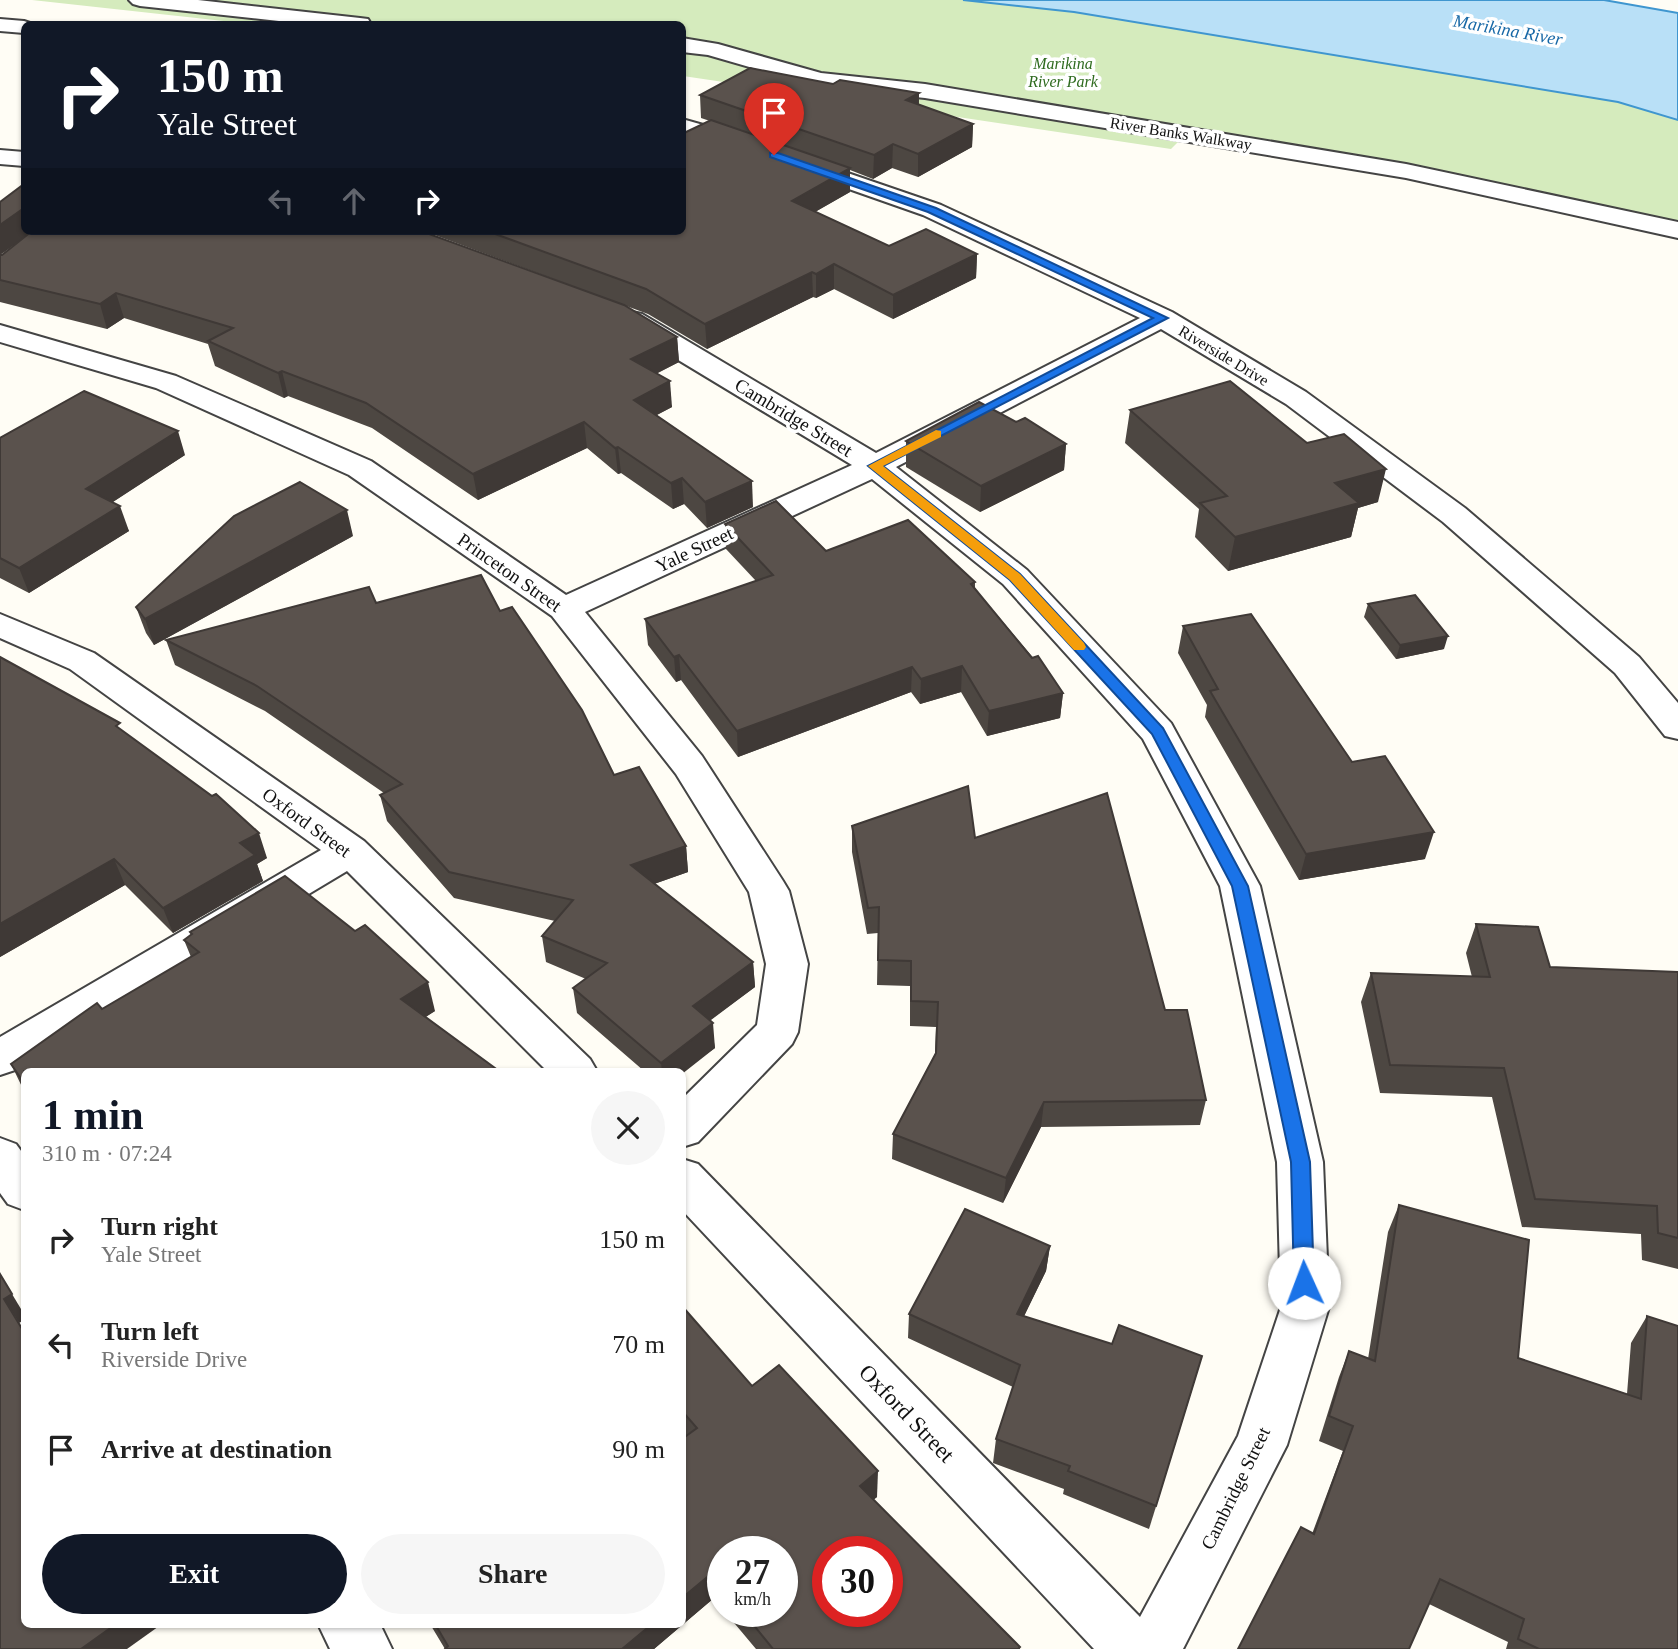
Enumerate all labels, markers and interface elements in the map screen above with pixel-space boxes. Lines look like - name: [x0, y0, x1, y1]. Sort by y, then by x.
- water label: Marikina River: [1451, 10, 1565, 50]
- text: 150 m: [157, 48, 284, 103]
- icon: right: [42, 49, 133, 140]
- park label: Marikina River Park: [1027, 55, 1099, 90]
- pin: [744, 83, 804, 155]
- icon: arrive: [755, 94, 793, 132]
- text: Yale Street: [157, 106, 297, 142]
- street label: River Banks Walkway: [1109, 114, 1253, 154]
- icon: left: [262, 182, 300, 220]
- icon: ahead: [335, 182, 373, 220]
- icon: right: [408, 182, 446, 220]
- street label: Riverside Drive: [1176, 322, 1272, 389]
- street label: Cambridge Street: [731, 374, 857, 461]
- street label: Yale Street: [652, 522, 737, 577]
- street label: Princeton Street: [454, 529, 566, 616]
- street label: Oxford Street: [258, 783, 356, 862]
- button: close: [591, 1091, 665, 1165]
- text: 1 min: [42, 1092, 144, 1138]
- text: 310 m · 07:24: [42, 1141, 172, 1166]
- text: Turn right: [101, 1212, 218, 1241]
- icon: right: [42, 1221, 80, 1259]
- text: 150 m: [599, 1225, 665, 1254]
- text: Yale Street: [101, 1242, 202, 1267]
- position arrow: [1267, 1246, 1341, 1320]
- text: Turn left: [101, 1317, 199, 1346]
- icon: left: [42, 1326, 80, 1364]
- text: 70 m: [612, 1330, 665, 1359]
- text: Riverside Drive: [101, 1347, 247, 1372]
- street label: Oxford Street: [854, 1359, 960, 1468]
- street label: Cambridge Street: [1197, 1423, 1274, 1553]
- icon: arrive: [42, 1431, 80, 1469]
- text: Arrive at destination: [101, 1435, 332, 1464]
- text: 90 m: [612, 1435, 665, 1464]
- button: Exit: [42, 1534, 347, 1614]
- button: Share: [361, 1534, 665, 1614]
- speed limit sign: 30: [812, 1536, 903, 1627]
- text: 27: [735, 1553, 770, 1592]
- text: km/h: [734, 1589, 771, 1609]

